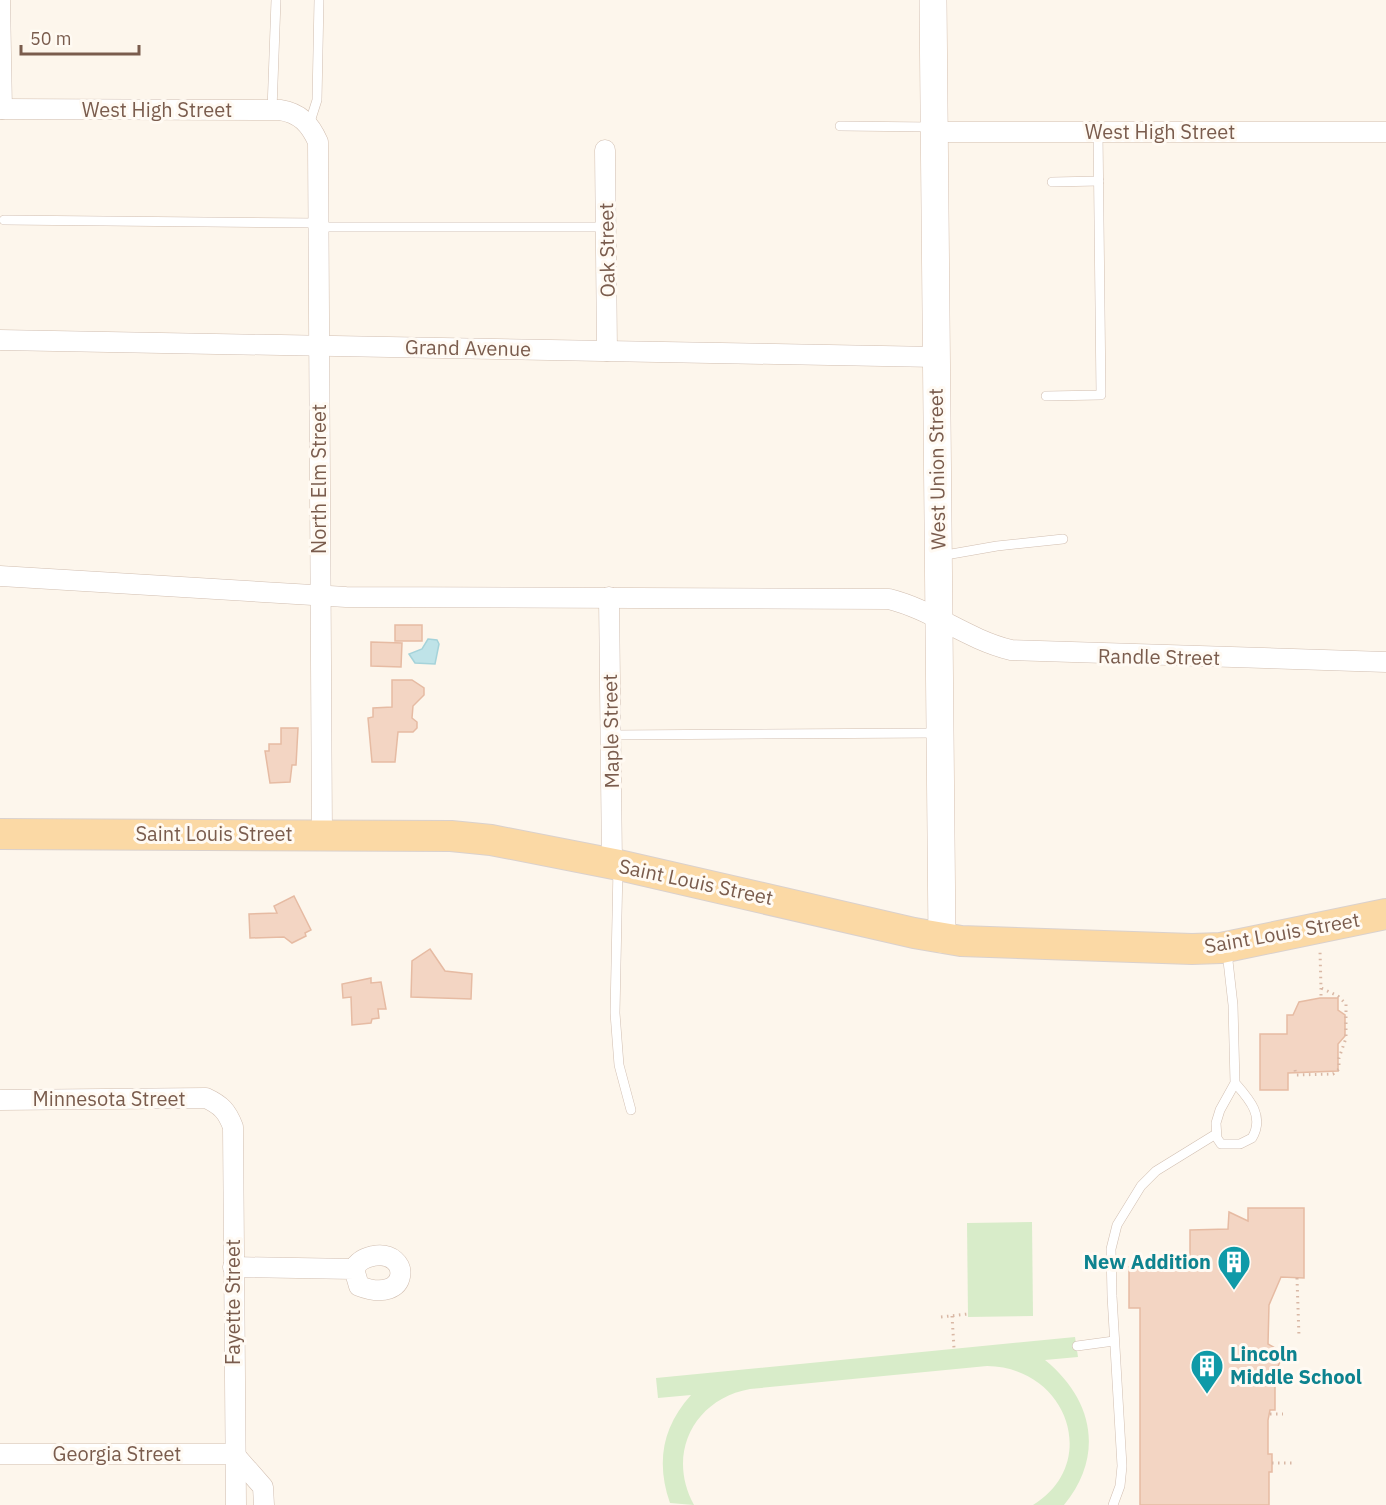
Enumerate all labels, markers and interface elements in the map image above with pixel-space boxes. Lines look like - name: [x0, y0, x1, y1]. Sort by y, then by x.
- scale bar: [21, 18, 140, 56]
- text: 50 m: [30, 27, 72, 50]
- street label: West High Street: [82, 96, 232, 123]
- street label: West High Street: [1085, 118, 1235, 145]
- street label: Oak Street: [592, 202, 621, 298]
- street label: Grand Avenue: [405, 333, 531, 362]
- street label: West Union Street: [922, 388, 951, 550]
- street label: North Elm Street: [305, 404, 332, 554]
- street label: Randle Street: [1098, 642, 1220, 671]
- street label: Maple Street: [596, 674, 625, 789]
- street label: Saint Louis Street: [135, 820, 293, 847]
- street label: Saint Louis Street: [616, 852, 776, 911]
- street label: Saint Louis Street: [1202, 906, 1362, 959]
- street label: Minnesota Street: [32, 1085, 186, 1112]
- street label: Fayette Street: [219, 1239, 246, 1365]
- building icon: New Addition: [1216, 1244, 1252, 1291]
- place label: New Addition: [1084, 1248, 1211, 1275]
- place label: Lincoln Middle School: [1230, 1340, 1362, 1390]
- building icon: Lincoln Middle School: [1189, 1348, 1225, 1395]
- street label: Georgia Street: [53, 1440, 181, 1467]

